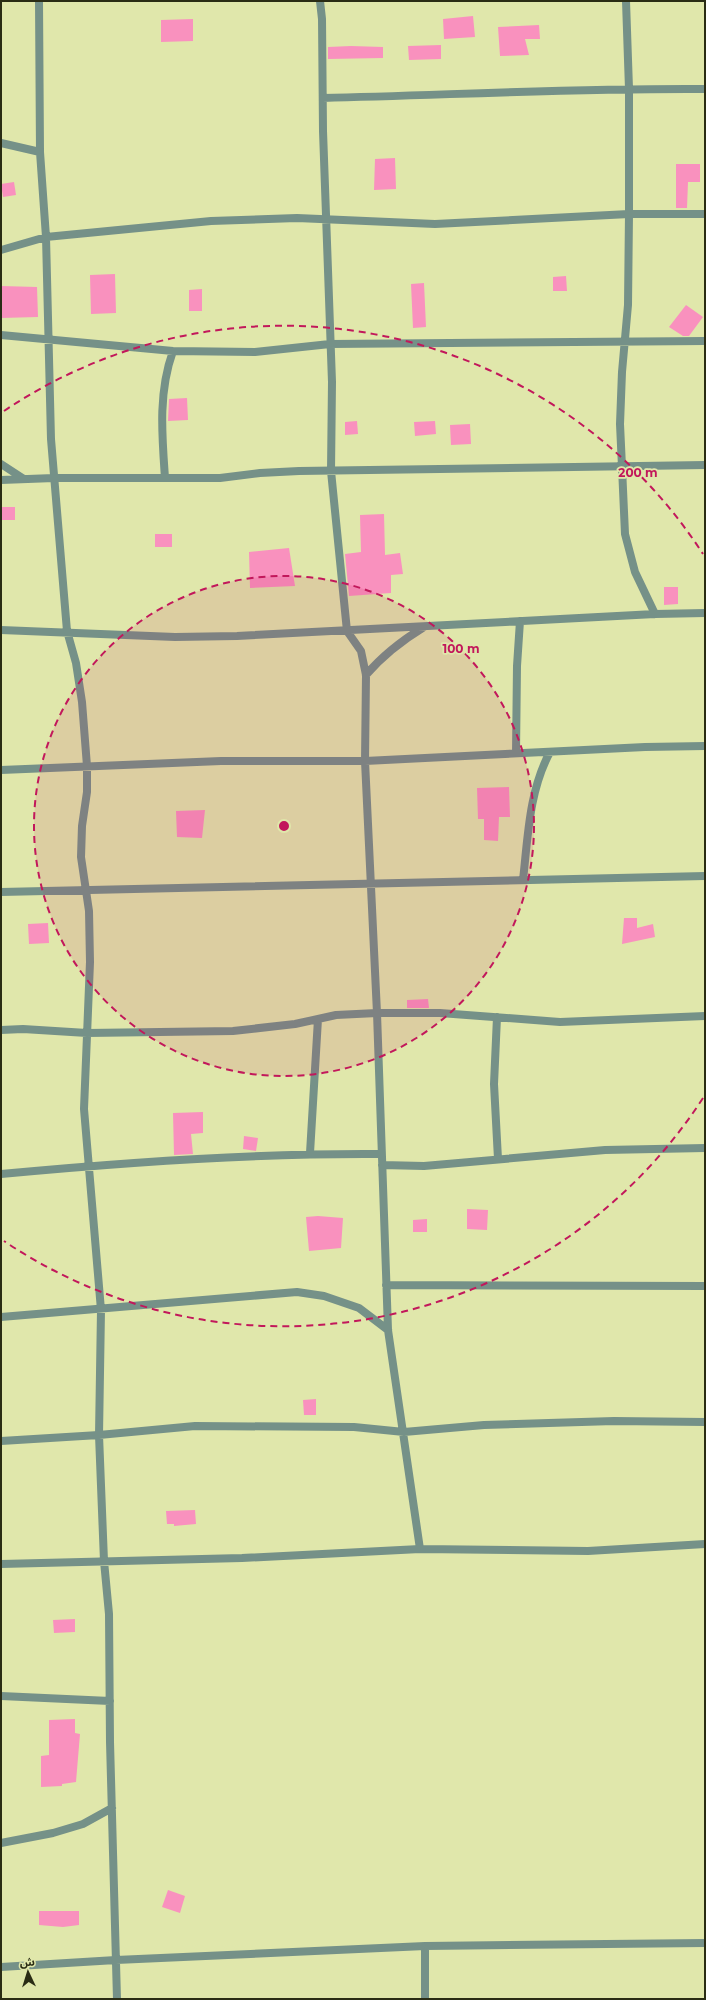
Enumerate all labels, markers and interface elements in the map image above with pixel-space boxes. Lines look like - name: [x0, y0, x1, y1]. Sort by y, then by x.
- text: 200 m: [618, 465, 658, 480]
- text: 100 m: [443, 641, 479, 656]
- centre of rings: [277, 819, 291, 833]
- north arrow: [8, 1952, 48, 1992]
- text: ش: [19, 1955, 35, 1970]

